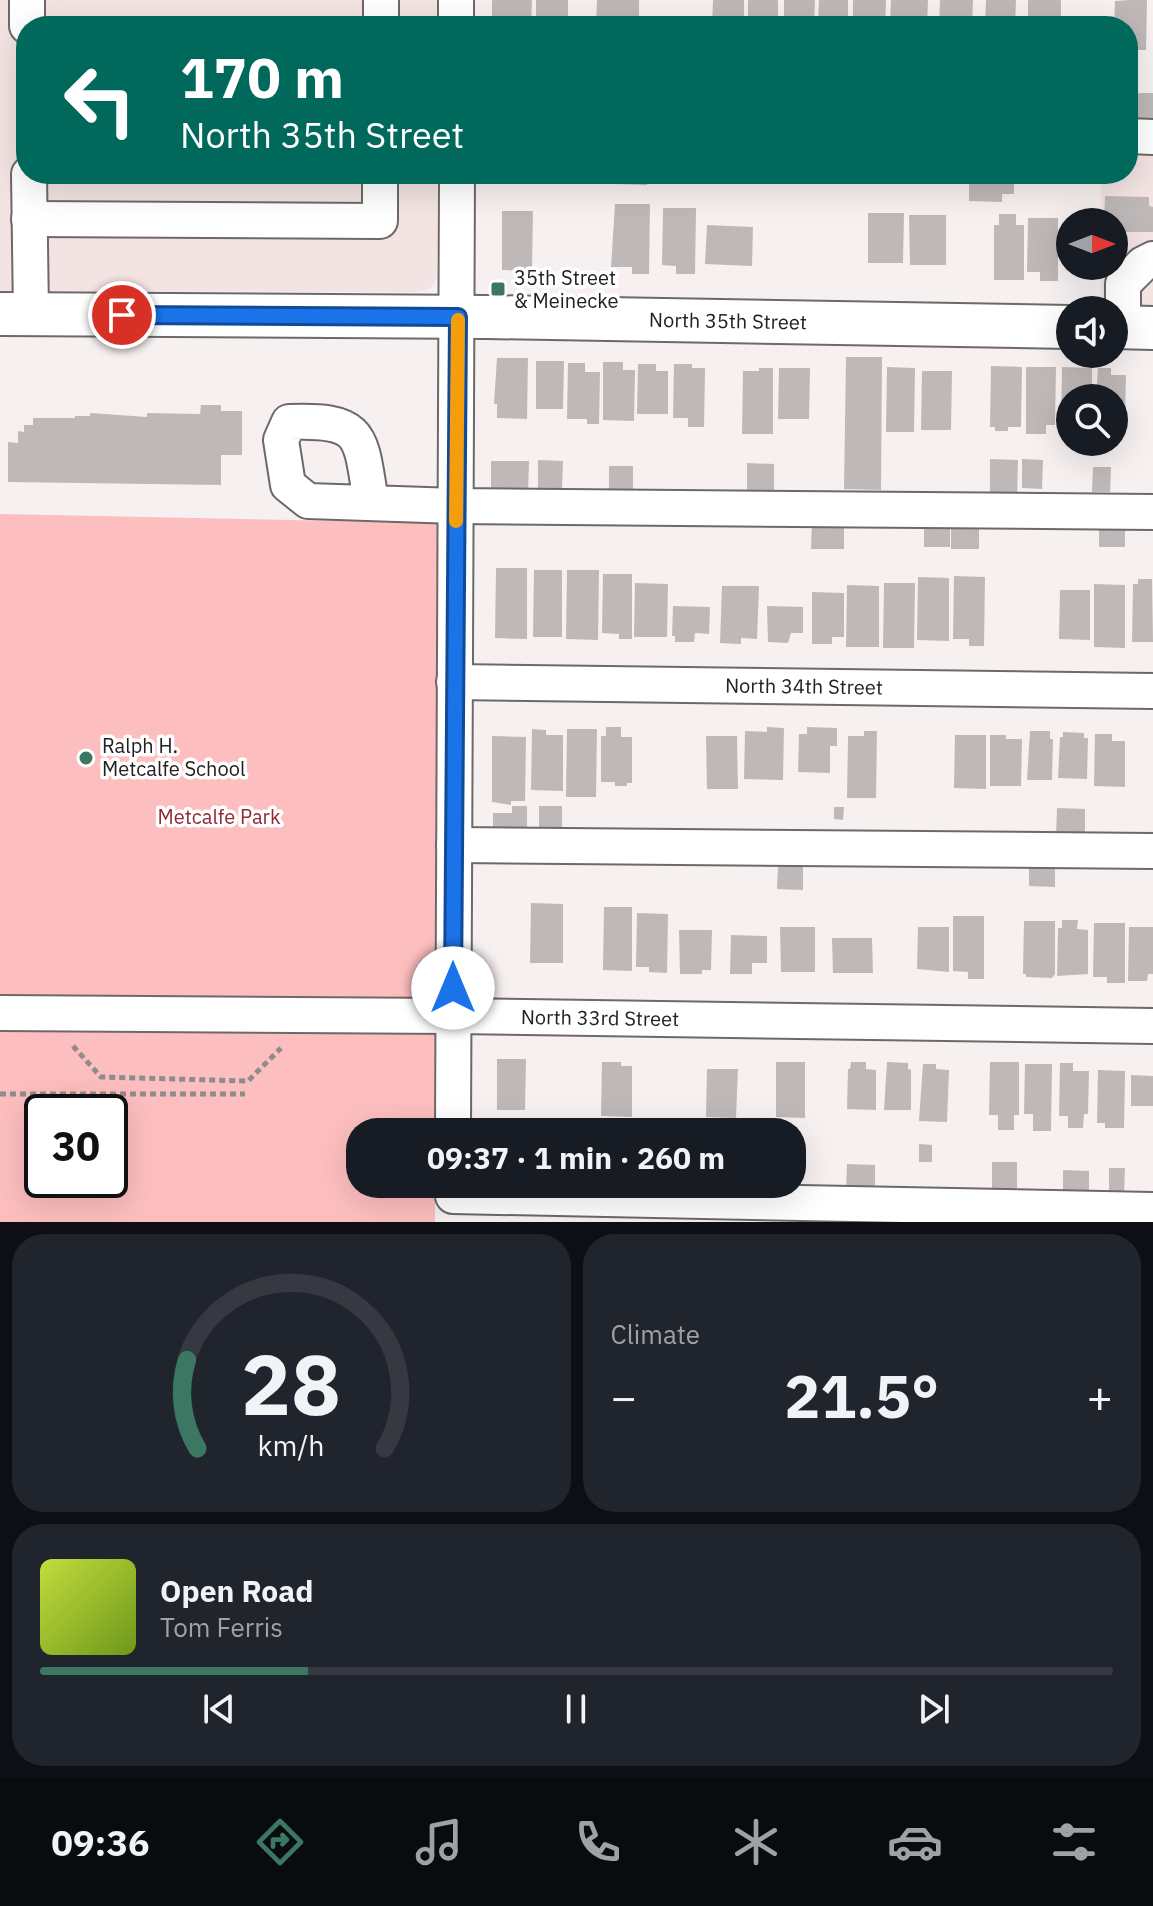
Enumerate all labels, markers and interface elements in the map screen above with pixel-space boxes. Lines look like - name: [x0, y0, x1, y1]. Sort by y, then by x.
- text: 170 m: [180, 41, 344, 113]
- icon: left: [48, 48, 152, 152]
- text: North 35th Street: [180, 111, 464, 158]
- north arrow: [1056, 208, 1128, 280]
- map controls: [1056, 208, 1128, 456]
- place label: 35th Street & Meinecke: [514, 264, 618, 314]
- marker: 35th Street & Meinecke: [489, 280, 507, 298]
- pin: [88, 281, 156, 349]
- icon: arrive: [100, 293, 144, 337]
- button: sound: [1056, 296, 1128, 368]
- street label: North 35th Street: [649, 306, 807, 335]
- button: search: [1056, 384, 1128, 456]
- street label: North 34th Street: [725, 671, 883, 701]
- place label: Ralph H. Metcalfe School: [102, 732, 245, 782]
- marker: Ralph H. Metcalfe School: [77, 749, 95, 767]
- park label: Metcalfe Park: [158, 803, 281, 830]
- position arrow: [411, 946, 495, 1030]
- street label: North 33rd Street: [521, 1003, 679, 1032]
- speed limit sign: 30: [24, 1094, 128, 1198]
- text: 09:37 · 1 min · 260 m: [427, 1138, 725, 1177]
- text: Climate: [611, 1317, 700, 1351]
- text: 28: [241, 1330, 341, 1438]
- text: 21.5°: [784, 1356, 939, 1435]
- text: −: [611, 1368, 637, 1425]
- text: +: [1087, 1368, 1113, 1425]
- text: km/h: [258, 1427, 325, 1464]
- text: Open Road: [160, 1571, 313, 1610]
- text: Tom Ferris: [160, 1610, 283, 1644]
- icon: previous: [197, 1687, 241, 1731]
- icon: pause: [554, 1687, 598, 1731]
- icon: next: [912, 1687, 956, 1731]
- icon: directions: [252, 1814, 308, 1870]
- icon: music: [411, 1814, 467, 1870]
- icon: phone: [570, 1814, 626, 1870]
- icon: climate: [728, 1814, 784, 1870]
- icon: car: [887, 1814, 943, 1870]
- icon: filters: [1046, 1814, 1102, 1870]
- text: 09:36: [51, 1819, 150, 1866]

